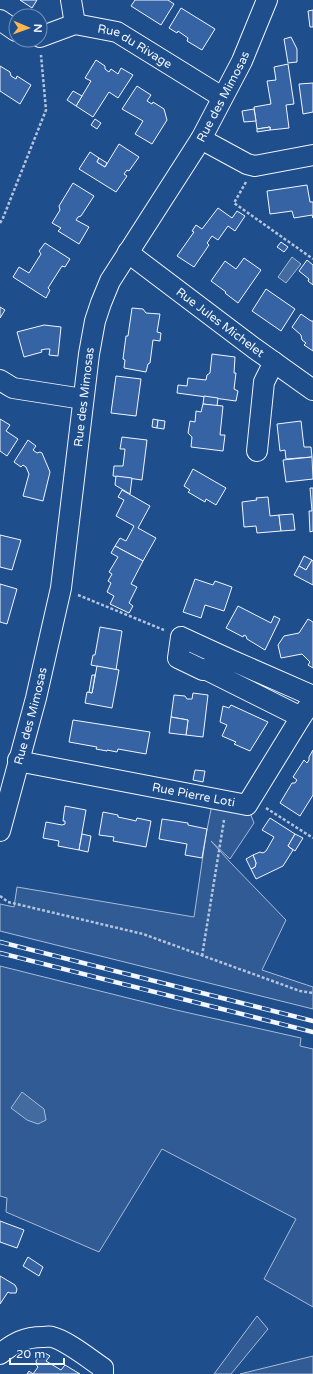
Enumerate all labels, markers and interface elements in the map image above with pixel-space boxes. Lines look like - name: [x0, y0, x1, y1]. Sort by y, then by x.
- north arrow: [8, 8, 48, 48]
- street label: Rue du Rivage: [97, 21, 175, 71]
- text: N: [31, 24, 44, 33]
- street label: Rue des Mimosas: [194, 49, 252, 144]
- street label: Rue Jules Michelet: [173, 285, 267, 360]
- street label: Rue des Mimosas: [71, 346, 97, 448]
- street label: Rue des Mimosas: [11, 666, 50, 766]
- street label: Rue Pierre Loti: [151, 780, 236, 810]
- scale bar: [10, 1340, 64, 1366]
- text: 20 m: [16, 1347, 45, 1361]

